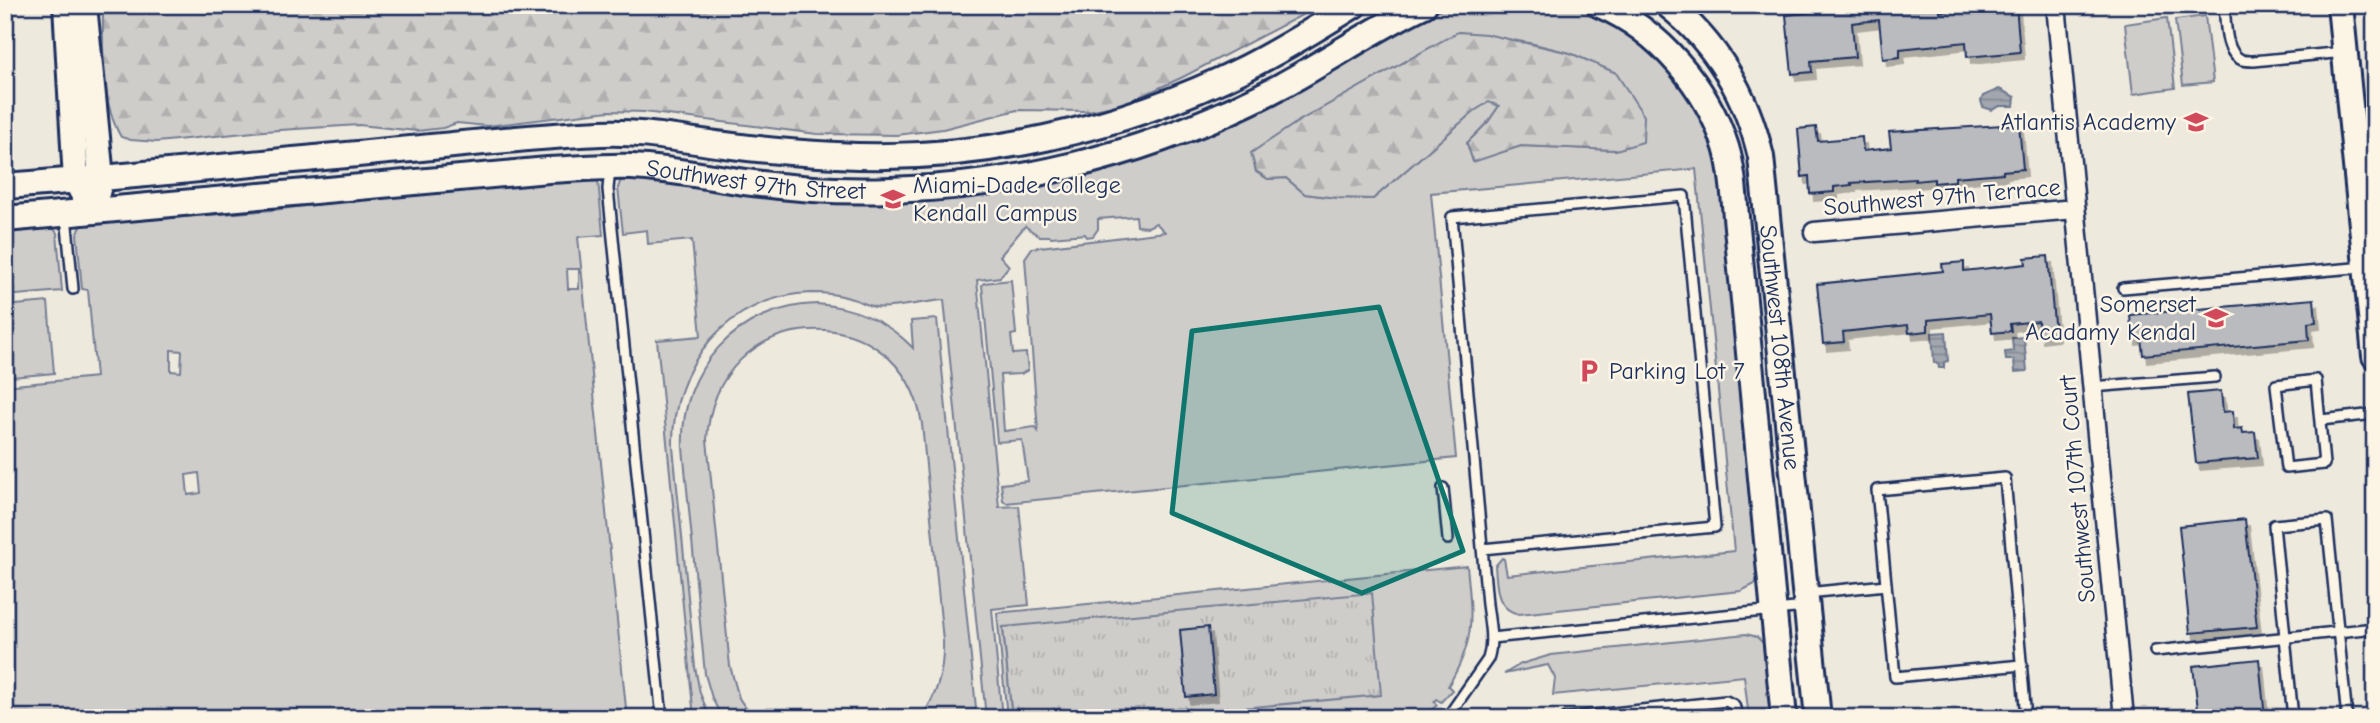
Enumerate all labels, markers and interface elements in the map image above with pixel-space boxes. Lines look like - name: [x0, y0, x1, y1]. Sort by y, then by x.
- place label: Atlantis Academy: [2001, 108, 2176, 136]
- school or university icon: Atlantis Academy: [2182, 108, 2210, 136]
- street label: Southwest 97th Street: [645, 154, 867, 205]
- place label: Miami-Dade College Kendall Campus: [913, 171, 1121, 227]
- street label: Southwest 97th Terrace: [1822, 173, 2062, 221]
- school or university icon: Miami-Dade College Kendall Campus: [879, 185, 907, 213]
- street label: Southwest 108th Avenue: [1754, 223, 1807, 471]
- place label: Somerset Acadamy Kendal: [2025, 290, 2197, 346]
- school or university icon: Somerset Acadamy Kendal: [2202, 304, 2230, 332]
- parking icon: Parking Lot 7: [1575, 357, 1603, 385]
- place label: Parking Lot 7: [1609, 357, 1745, 385]
- street label: Southwest 107th Court: [2053, 373, 2101, 604]

